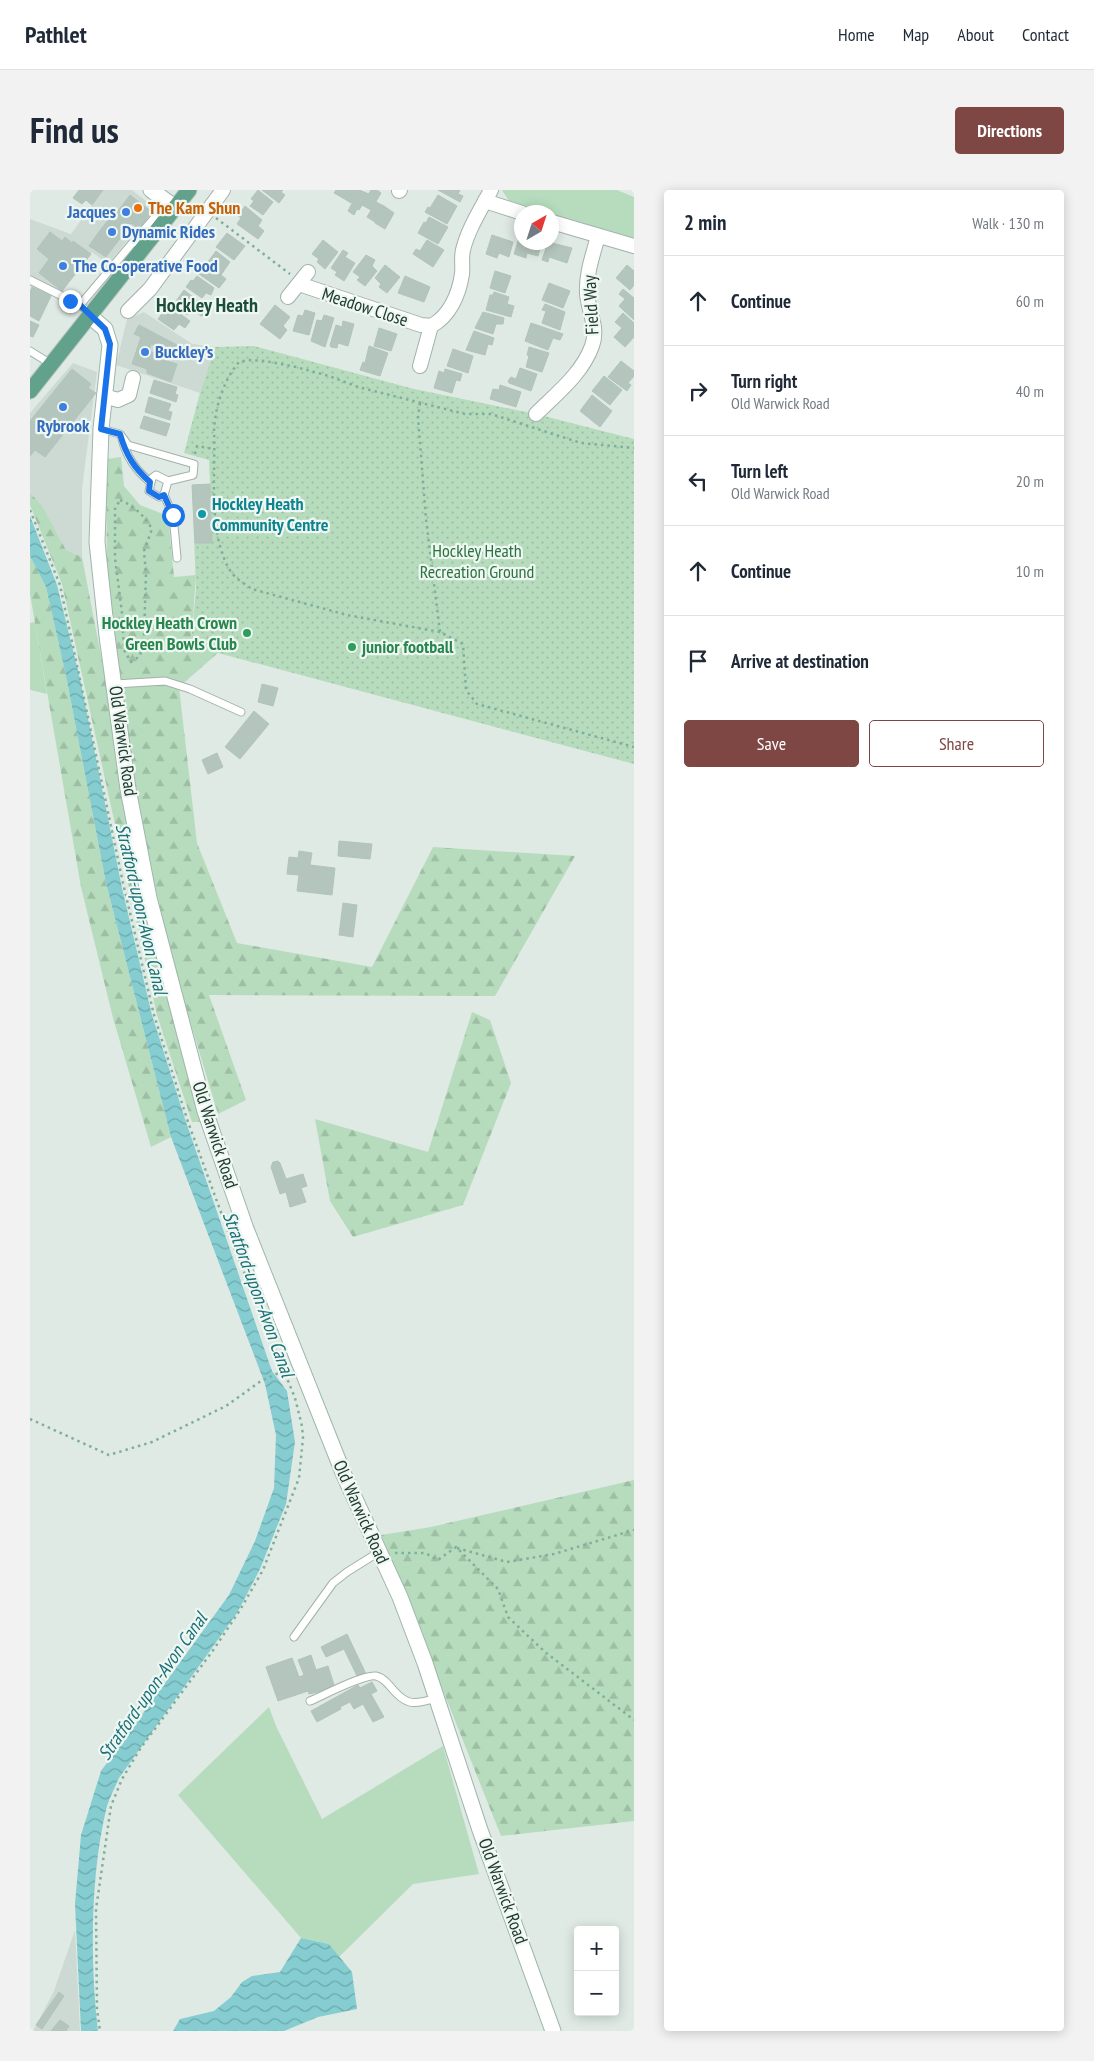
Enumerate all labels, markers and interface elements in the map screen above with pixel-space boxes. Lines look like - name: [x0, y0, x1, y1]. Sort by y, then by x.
- text: Pathlet: [25, 19, 87, 50]
- text: Home: [838, 23, 875, 46]
- text: Map: [903, 23, 929, 46]
- text: About: [957, 23, 994, 46]
- text: Contact: [1022, 23, 1069, 46]
- text: Find us: [30, 107, 119, 153]
- button: Directions: [955, 107, 1064, 154]
- place label: The Kam Shun: [148, 196, 240, 219]
- place label: Jacques: [66, 200, 116, 223]
- marker: The Kam Shun: [132, 202, 144, 214]
- north arrow: [514, 205, 559, 250]
- marker: Jacques: [120, 206, 132, 218]
- text: 2 min: [684, 209, 726, 236]
- text: Walk · 130 m: [972, 213, 1044, 233]
- place label: Dynamic Rides: [122, 220, 215, 243]
- marker: Dynamic Rides: [106, 226, 118, 238]
- place label: The Co-operative Food: [73, 254, 218, 277]
- marker: The Co-operative Food: [57, 260, 69, 272]
- street label: Field Way: [577, 274, 604, 335]
- street label: Meadow Close: [319, 282, 411, 331]
- icon: ahead: [684, 287, 712, 315]
- text: Continue: [731, 289, 791, 313]
- route end: [59, 290, 82, 313]
- text: 60 m: [1016, 291, 1044, 311]
- district label: Hockley Heath: [156, 292, 258, 318]
- place label: Buckley’s: [155, 340, 213, 363]
- marker: Buckley’s: [139, 346, 151, 358]
- text: Turn right: [731, 369, 797, 393]
- icon: right: [684, 377, 712, 405]
- text: 40 m: [1016, 381, 1044, 401]
- text: Old Warwick Road: [731, 393, 830, 413]
- marker: Rybrook: [57, 401, 69, 413]
- place label: Rybrook: [37, 414, 90, 437]
- text: Turn left: [731, 459, 788, 483]
- icon: left: [684, 467, 712, 495]
- text: 20 m: [1016, 471, 1044, 491]
- text: Old Warwick Road: [731, 483, 830, 503]
- place label: Hockley Heath Community Centre: [212, 492, 329, 536]
- route start: [162, 504, 185, 527]
- marker: Hockley Heath Community Centre: [196, 508, 208, 520]
- park label: Hockley Heath Recreation Ground: [420, 539, 534, 583]
- icon: ahead: [684, 557, 712, 585]
- text: Continue: [731, 559, 791, 583]
- text: 10 m: [1016, 561, 1044, 581]
- place label: Hockley Heath Crown Green Bowls Club: [102, 611, 237, 655]
- marker: Hockley Heath Crown Green Bowls Club: [241, 627, 253, 639]
- place label: junior football: [361, 635, 454, 658]
- marker: junior football: [346, 641, 358, 653]
- icon: arrive: [684, 647, 712, 675]
- text: Arrive at destination: [731, 649, 869, 673]
- street label: Old Warwick Road: [104, 684, 143, 798]
- button: Save: [684, 720, 859, 767]
- button: Share: [869, 720, 1044, 767]
- water label: Stratford-upon-Avon Canal: [111, 821, 174, 998]
- street label: Old Warwick Road: [187, 1078, 244, 1191]
- water label: Stratford-upon-Avon Canal: [218, 1208, 301, 1382]
- street label: Old Warwick Road: [328, 1456, 395, 1567]
- water label: Stratford-upon-Avon Canal: [92, 1606, 213, 1764]
- street label: Old Warwick Road: [474, 1835, 533, 1947]
- map controls: [574, 1926, 619, 2016]
- button: +: [574, 1926, 619, 1971]
- button: −: [574, 1971, 619, 2016]

